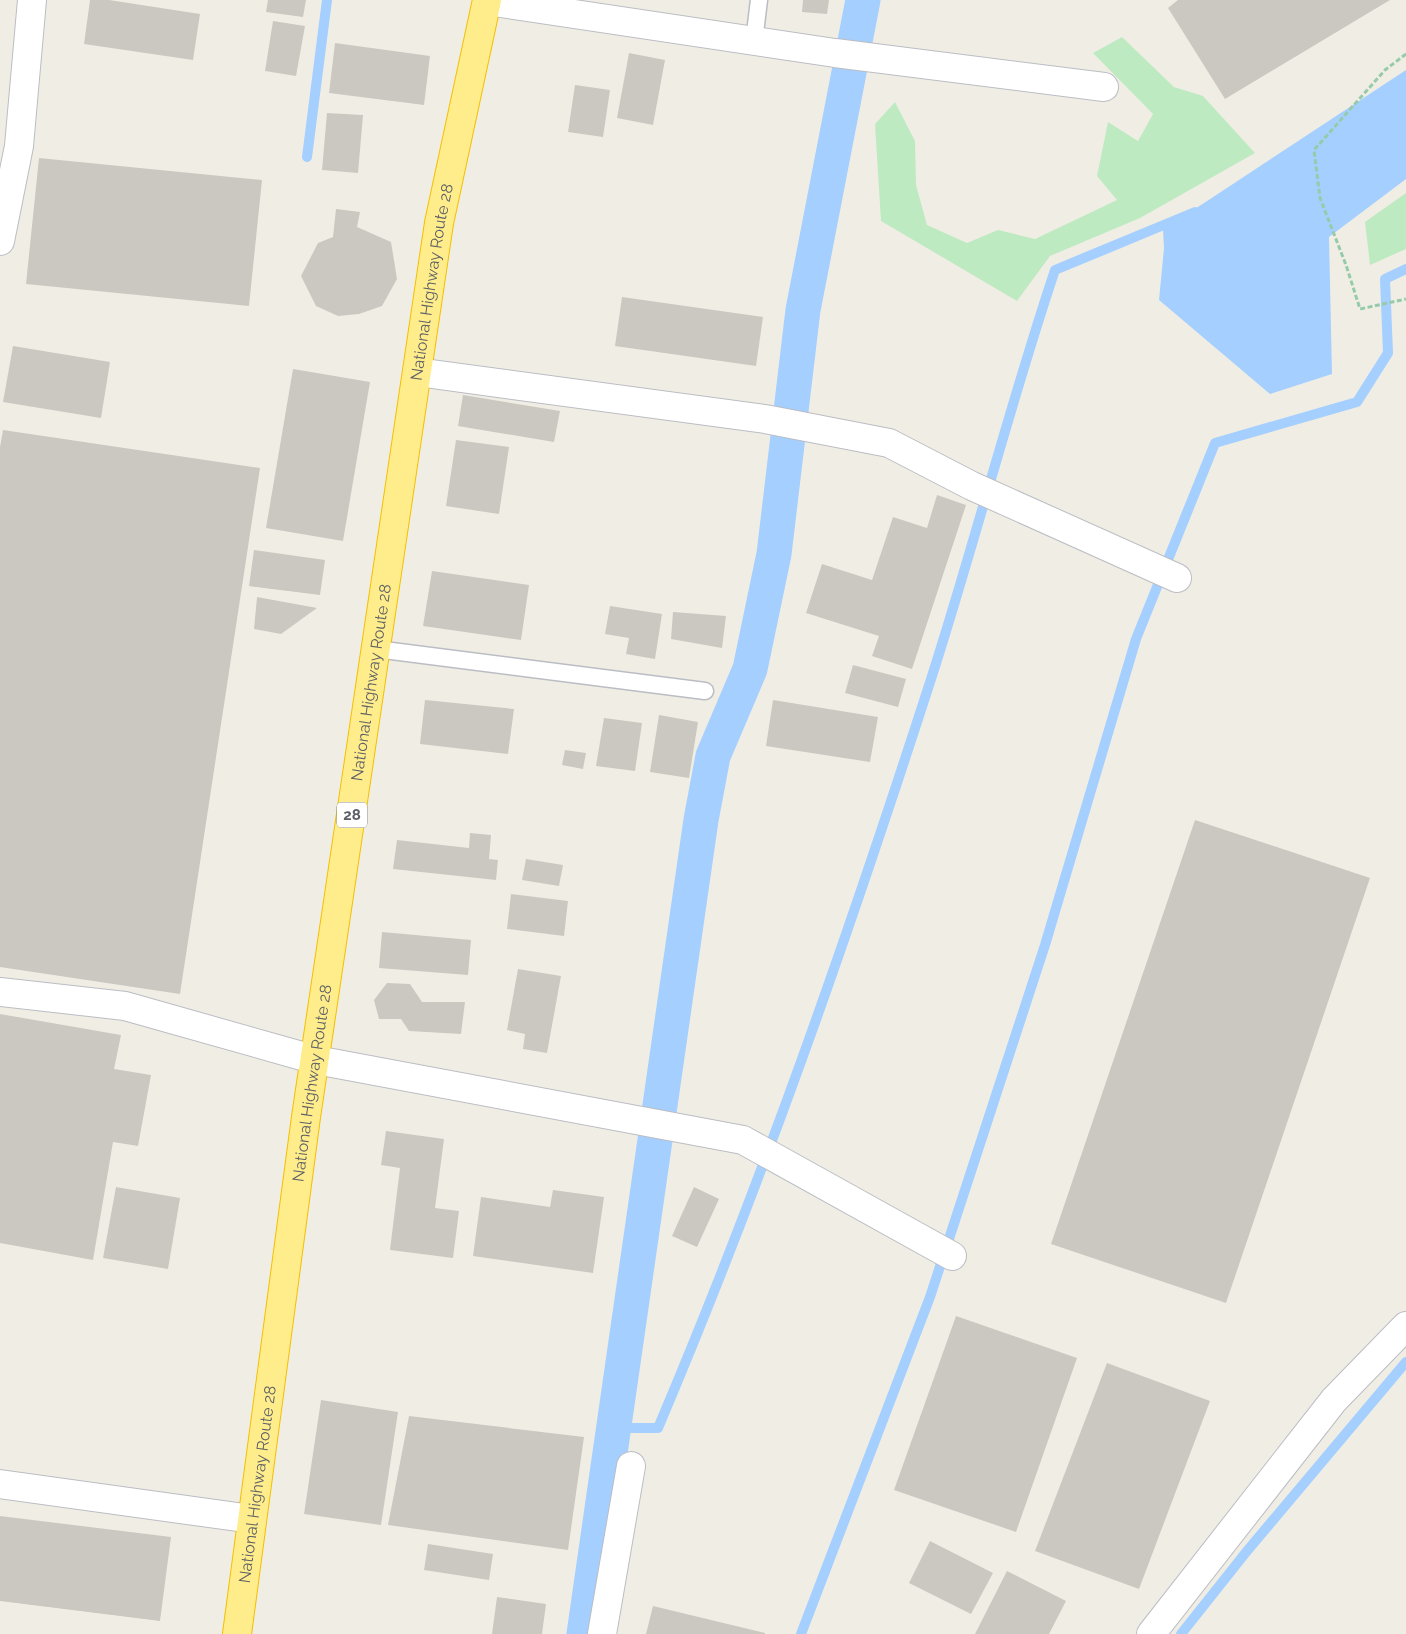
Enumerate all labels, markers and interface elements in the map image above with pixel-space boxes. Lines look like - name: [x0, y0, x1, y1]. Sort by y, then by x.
- street label: National Highway Route 28: [406, 182, 457, 382]
- street label: National Highway Route 28: [347, 582, 395, 782]
- road number: 28: [337, 802, 367, 828]
- street label: National Highway Route 28: [288, 983, 335, 1183]
- street label: National Highway Route 28: [234, 1384, 280, 1584]

